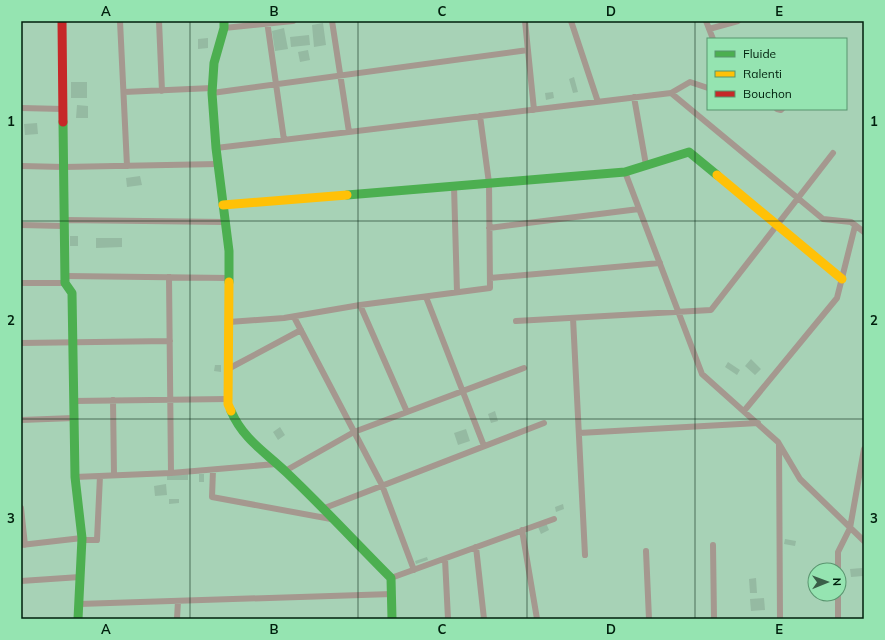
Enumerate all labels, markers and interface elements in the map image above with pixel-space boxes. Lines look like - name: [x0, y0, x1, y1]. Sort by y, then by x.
- text: A: [101, 3, 111, 19]
- text: B: [270, 3, 279, 19]
- text: C: [438, 3, 447, 19]
- text: D: [606, 3, 616, 19]
- text: E: [775, 3, 783, 19]
- legend: [707, 38, 847, 110]
- text: Fluide: [743, 46, 776, 61]
- text: Ralenti: [743, 66, 782, 81]
- text: Bouchon: [743, 86, 792, 101]
- text: 1: [7, 113, 15, 129]
- text: 1: [870, 113, 878, 129]
- text: 2: [7, 312, 15, 328]
- text: 2: [870, 312, 878, 328]
- text: 3: [7, 510, 15, 526]
- text: 3: [870, 510, 878, 526]
- north arrow: [807, 562, 847, 602]
- text: N: [830, 578, 844, 586]
- text: A: [101, 621, 111, 637]
- text: B: [270, 621, 279, 637]
- text: C: [438, 621, 447, 637]
- text: D: [606, 621, 616, 637]
- text: E: [775, 621, 783, 637]

